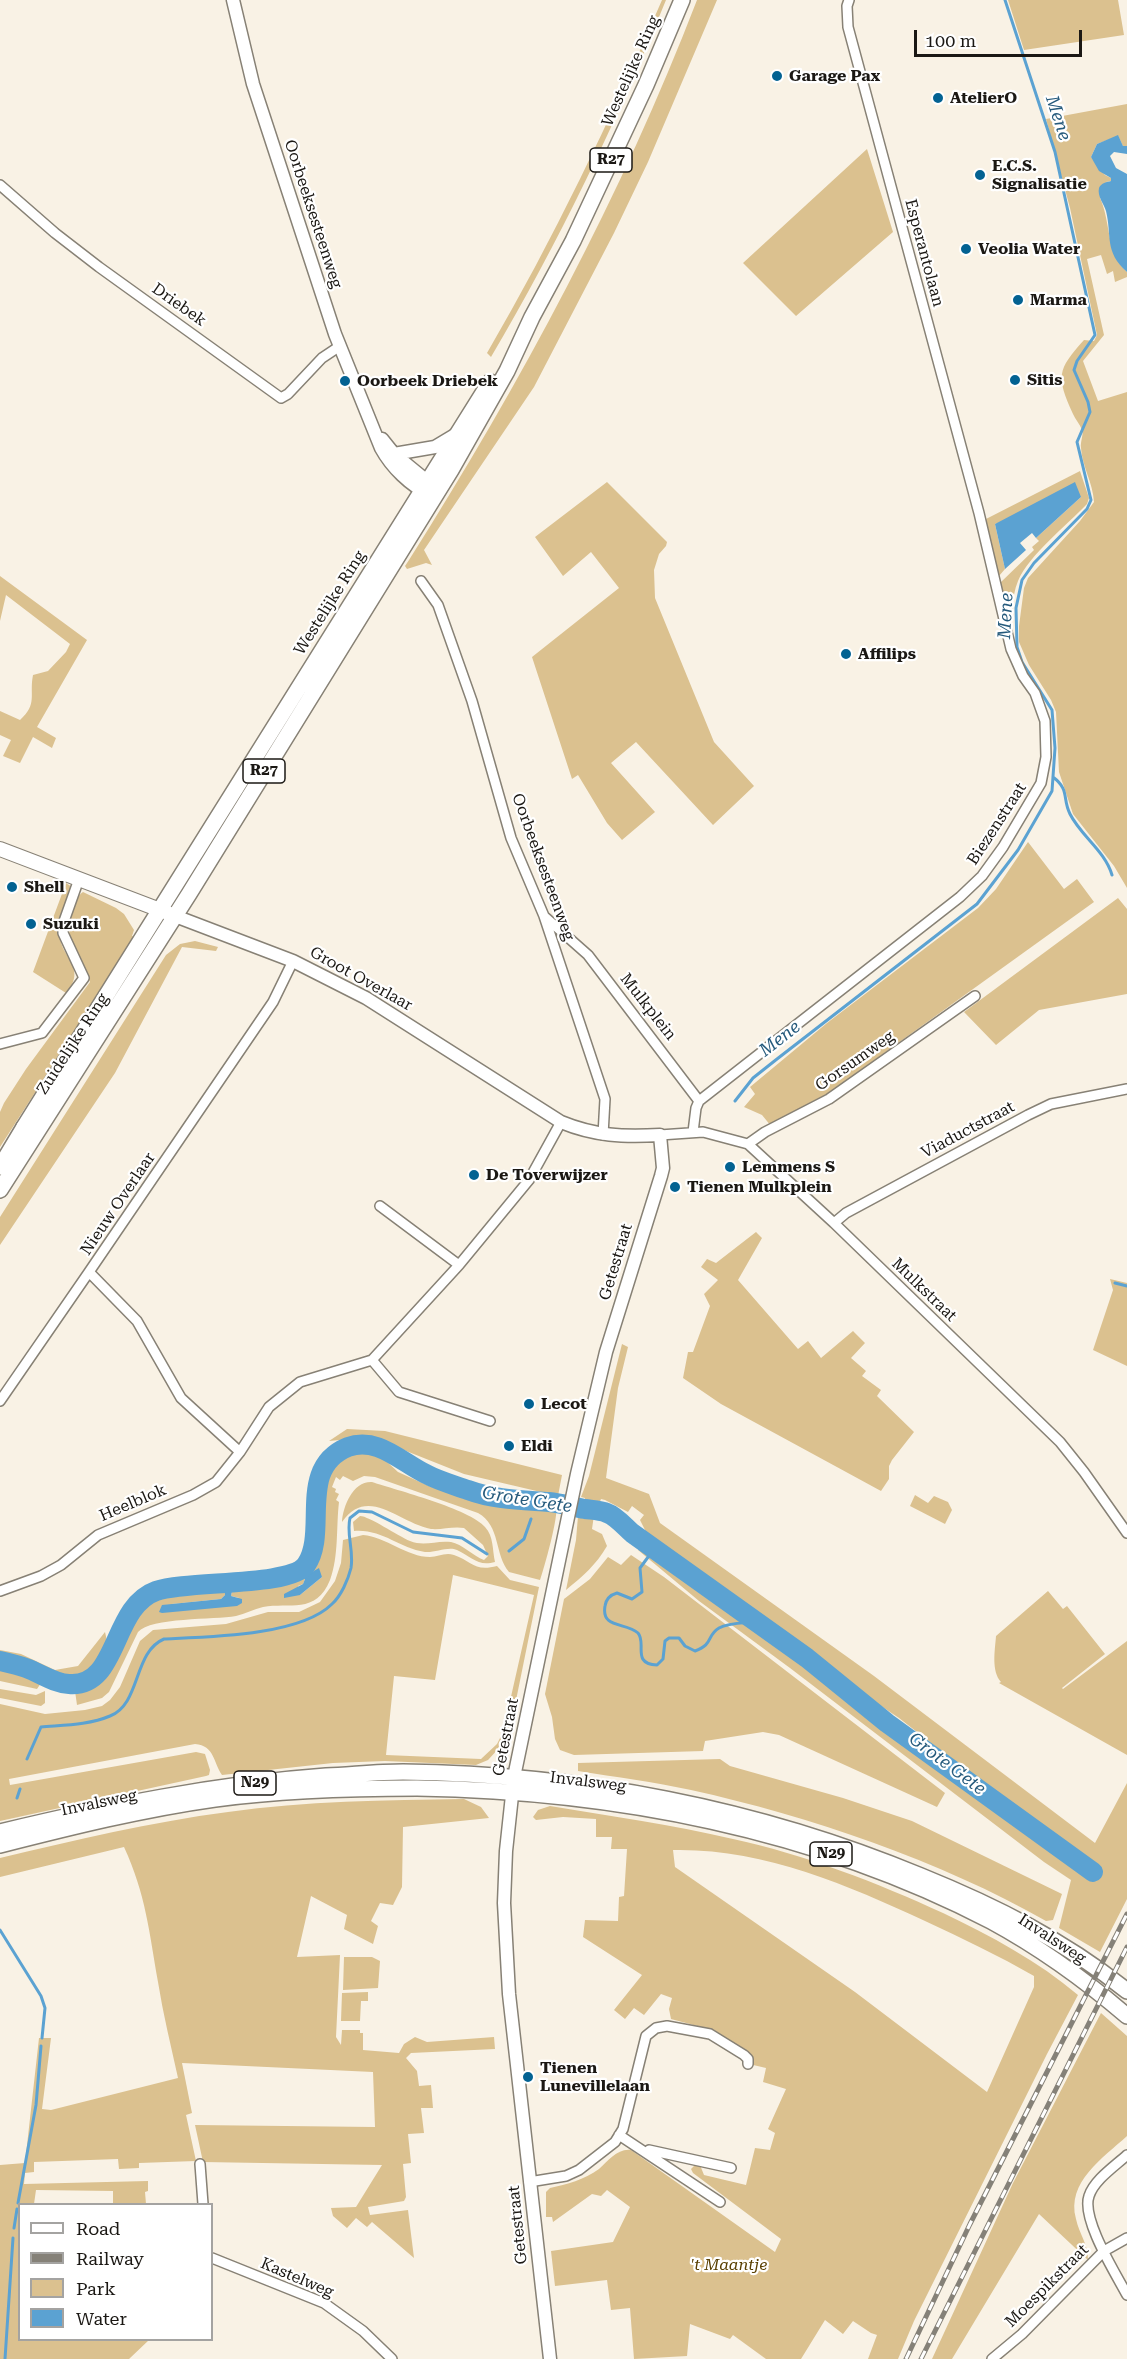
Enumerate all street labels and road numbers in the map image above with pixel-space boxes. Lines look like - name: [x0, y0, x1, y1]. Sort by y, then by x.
- street label: Westelijke Ring: [598, 13, 664, 129]
- street label: Oorbeeksesteenweg: [280, 137, 346, 291]
- road number: R27: [590, 148, 632, 172]
- street label: Esperantolaan: [900, 197, 948, 309]
- street label: Driebek: [148, 279, 210, 331]
- street label: Westelijke Ring: [290, 547, 370, 659]
- road number: R27: [243, 759, 285, 783]
- street label: Biezenstraat: [963, 779, 1031, 869]
- street label: Oorbeeksesteenweg: [507, 791, 579, 943]
- street label: Groot Overlaar: [306, 943, 416, 1015]
- street label: Mulkplein: [616, 970, 680, 1044]
- street label: Zuidelijke Ring: [33, 990, 113, 1098]
- street label: Gorsumweg: [812, 1027, 898, 1095]
- street label: Viaductstraat: [918, 1097, 1018, 1163]
- street label: Nieuw Overlaar: [77, 1149, 159, 1259]
- street label: Getestraat: [595, 1221, 637, 1303]
- street label: Mulkstraat: [887, 1254, 961, 1326]
- street label: Heelblok: [97, 1480, 169, 1526]
- street label: Getestraat: [489, 1696, 523, 1778]
- street label: Invalsweg: [549, 1768, 627, 1796]
- road number: N29: [234, 1771, 276, 1795]
- street label: Invalsweg: [59, 1786, 139, 1820]
- road number: N29: [810, 1842, 852, 1866]
- street label: Invalsweg: [1015, 1910, 1089, 1968]
- street label: Getestraat: [504, 2185, 532, 2265]
- street label: Moespikstraat: [1001, 2240, 1093, 2332]
- street label: Kastelweg: [257, 2254, 337, 2302]

